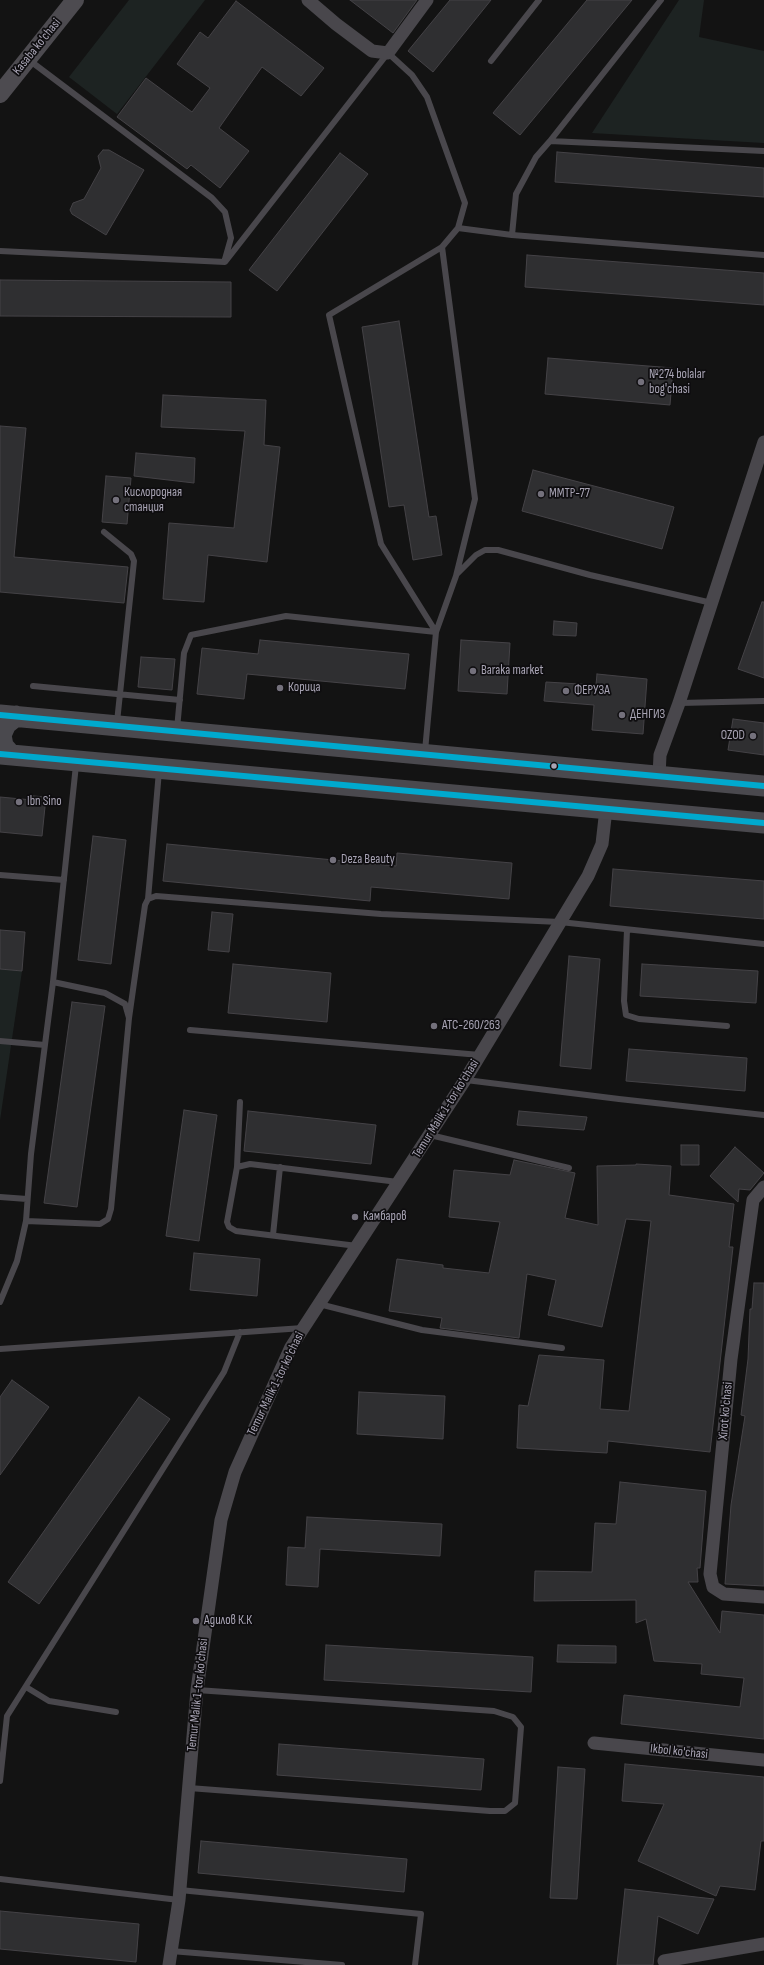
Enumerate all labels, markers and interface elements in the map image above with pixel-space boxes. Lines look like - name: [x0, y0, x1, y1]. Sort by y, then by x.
- street label: Kasaba ko'chasi: [10, 16, 64, 78]
- place label: №274 bolalar bog'chasi: [649, 367, 706, 398]
- marker: №274 bolalar bog'chasi: [636, 377, 646, 387]
- place label: Кислородная станция: [124, 485, 182, 516]
- place label: MMTP-77: [549, 486, 590, 502]
- marker: MMTP-77: [536, 489, 546, 499]
- marker: Кислородная станция: [111, 495, 121, 505]
- place label: Baraka market: [481, 663, 543, 679]
- marker: Baraka market: [468, 666, 478, 676]
- place label: Корица: [288, 680, 320, 696]
- marker: Корица: [275, 683, 285, 693]
- place label: ФЕРУЗА: [574, 683, 610, 699]
- marker: ФЕРУЗА: [561, 686, 571, 696]
- place label: ДЕНГИЗ: [630, 707, 665, 723]
- marker: ДЕНГИЗ: [617, 710, 627, 720]
- place label: OZOD: [721, 728, 745, 744]
- marker: OZOD: [748, 731, 758, 741]
- unlabelled marker: [549, 761, 559, 771]
- place label: Ibn Sino: [27, 794, 62, 810]
- marker: Ibn Sino: [14, 797, 24, 807]
- place label: Deza Beauty: [341, 852, 395, 868]
- marker: Deza Beauty: [328, 855, 338, 865]
- place label: АТС-260/263: [442, 1018, 500, 1034]
- marker: АТС-260/263: [429, 1021, 439, 1031]
- street label: Temur Malik 1-tor ko'chasi: [409, 1057, 483, 1161]
- place label: Камбаров: [363, 1209, 407, 1225]
- marker: Камбаров: [350, 1212, 360, 1222]
- street label: Temur Malik 1-tor ko'chasi: [244, 1330, 308, 1438]
- street label: Xirot ko'chasi: [716, 1381, 736, 1441]
- place label: Адилов К.К: [204, 1613, 252, 1629]
- marker: Адилов К.К: [191, 1616, 201, 1626]
- street label: Temur Malik 1-tor ko'chasi: [184, 1638, 212, 1752]
- street label: Ikbol ko'chasi: [649, 1741, 709, 1763]

